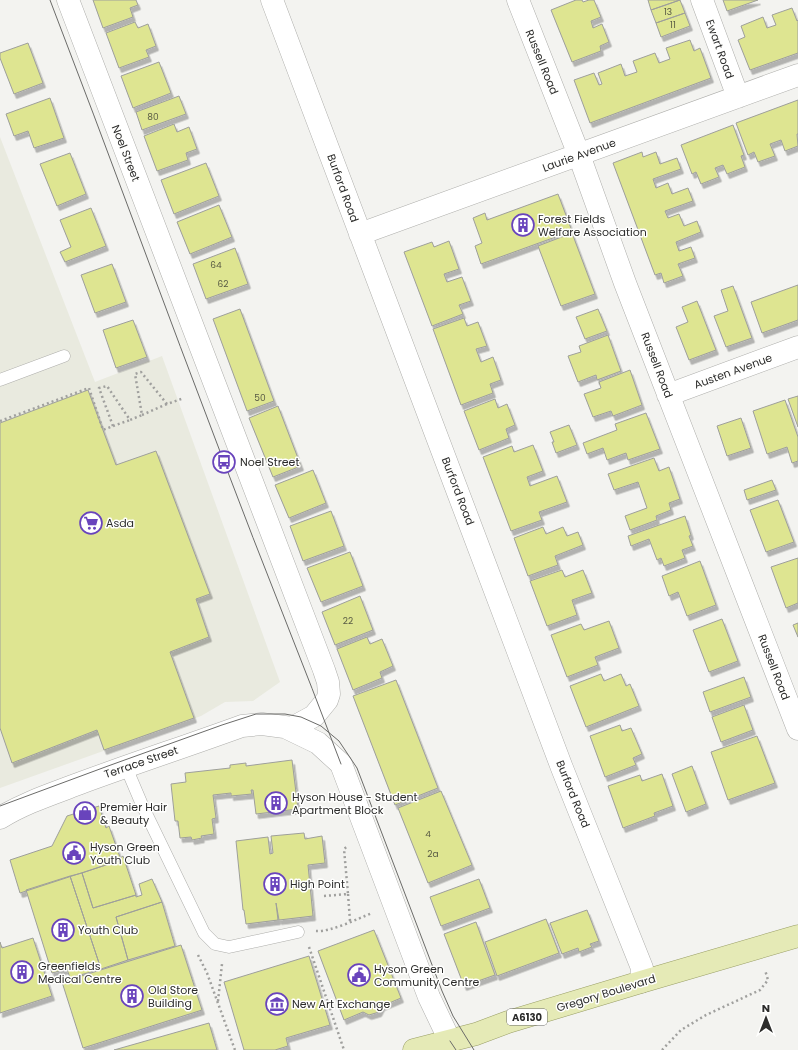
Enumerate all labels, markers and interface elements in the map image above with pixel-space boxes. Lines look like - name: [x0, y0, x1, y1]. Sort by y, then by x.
- house number: 13: [664, 6, 672, 18]
- street label: Ewart Road: [702, 17, 738, 81]
- house number: 11: [670, 19, 676, 31]
- street label: Russell Road: [522, 27, 562, 97]
- house number: 80: [147, 111, 159, 123]
- street label: Noel Street: [108, 122, 144, 184]
- street label: Laurie Avenue: [540, 134, 618, 176]
- street label: Burford Road: [323, 152, 363, 224]
- place label: Forest Fields Welfare Association: [538, 211, 647, 240]
- building icon: Forest Fields Welfare Association: [510, 212, 536, 238]
- house number: 64: [210, 259, 222, 271]
- house number: 62: [218, 278, 228, 290]
- street label: Russell Road: [637, 330, 677, 400]
- street label: Austen Avenue: [692, 349, 775, 393]
- house number: 50: [254, 392, 266, 404]
- bus stop icon: Noel Street: [211, 449, 237, 475]
- place label: Noel Street: [240, 454, 299, 470]
- street label: Burford Road: [438, 455, 478, 527]
- supermarket icon: Asda: [78, 510, 104, 536]
- place label: Asda: [106, 515, 134, 531]
- house number: 22: [343, 615, 353, 627]
- street label: Russell Road: [754, 632, 794, 702]
- street label: Terrace Street: [102, 742, 180, 782]
- street label: Burford Road: [552, 758, 594, 830]
- place label: Hyson House - Student Apartment Block: [292, 789, 418, 818]
- building icon: Hyson House - Student Apartment Block: [263, 790, 289, 816]
- place label: Premier Hair & Beauty: [100, 799, 167, 828]
- shop icon: Premier Hair & Beauty: [72, 800, 98, 826]
- house number: 4: [425, 828, 431, 840]
- place label: Hyson Green Youth Club: [90, 839, 160, 868]
- public building icon: Hyson Green Youth Club: [61, 840, 87, 866]
- house number: 2a: [427, 848, 439, 860]
- building icon: High Point: [262, 871, 288, 897]
- place label: High Point: [290, 876, 345, 892]
- building icon: Youth Club: [50, 917, 76, 943]
- place label: Youth Club: [78, 922, 138, 938]
- place label: Greenfields Medical Centre: [38, 958, 122, 987]
- building icon: Greenfields Medical Centre: [9, 959, 35, 985]
- place label: Hyson Green Community Centre: [374, 961, 480, 990]
- public building icon: Hyson Green Community Centre: [346, 962, 372, 988]
- street label: Gregory Boulevard: [555, 970, 657, 1016]
- place label: Old Store Building: [148, 982, 198, 1011]
- building icon: Old Store Building: [119, 983, 145, 1009]
- museum icon: New Art Exchange: [264, 991, 290, 1017]
- place label: New Art Exchange: [292, 996, 391, 1012]
- north arrow: [746, 998, 786, 1038]
- text: N: [762, 1000, 770, 1016]
- road number: A6130: [507, 1009, 547, 1025]

